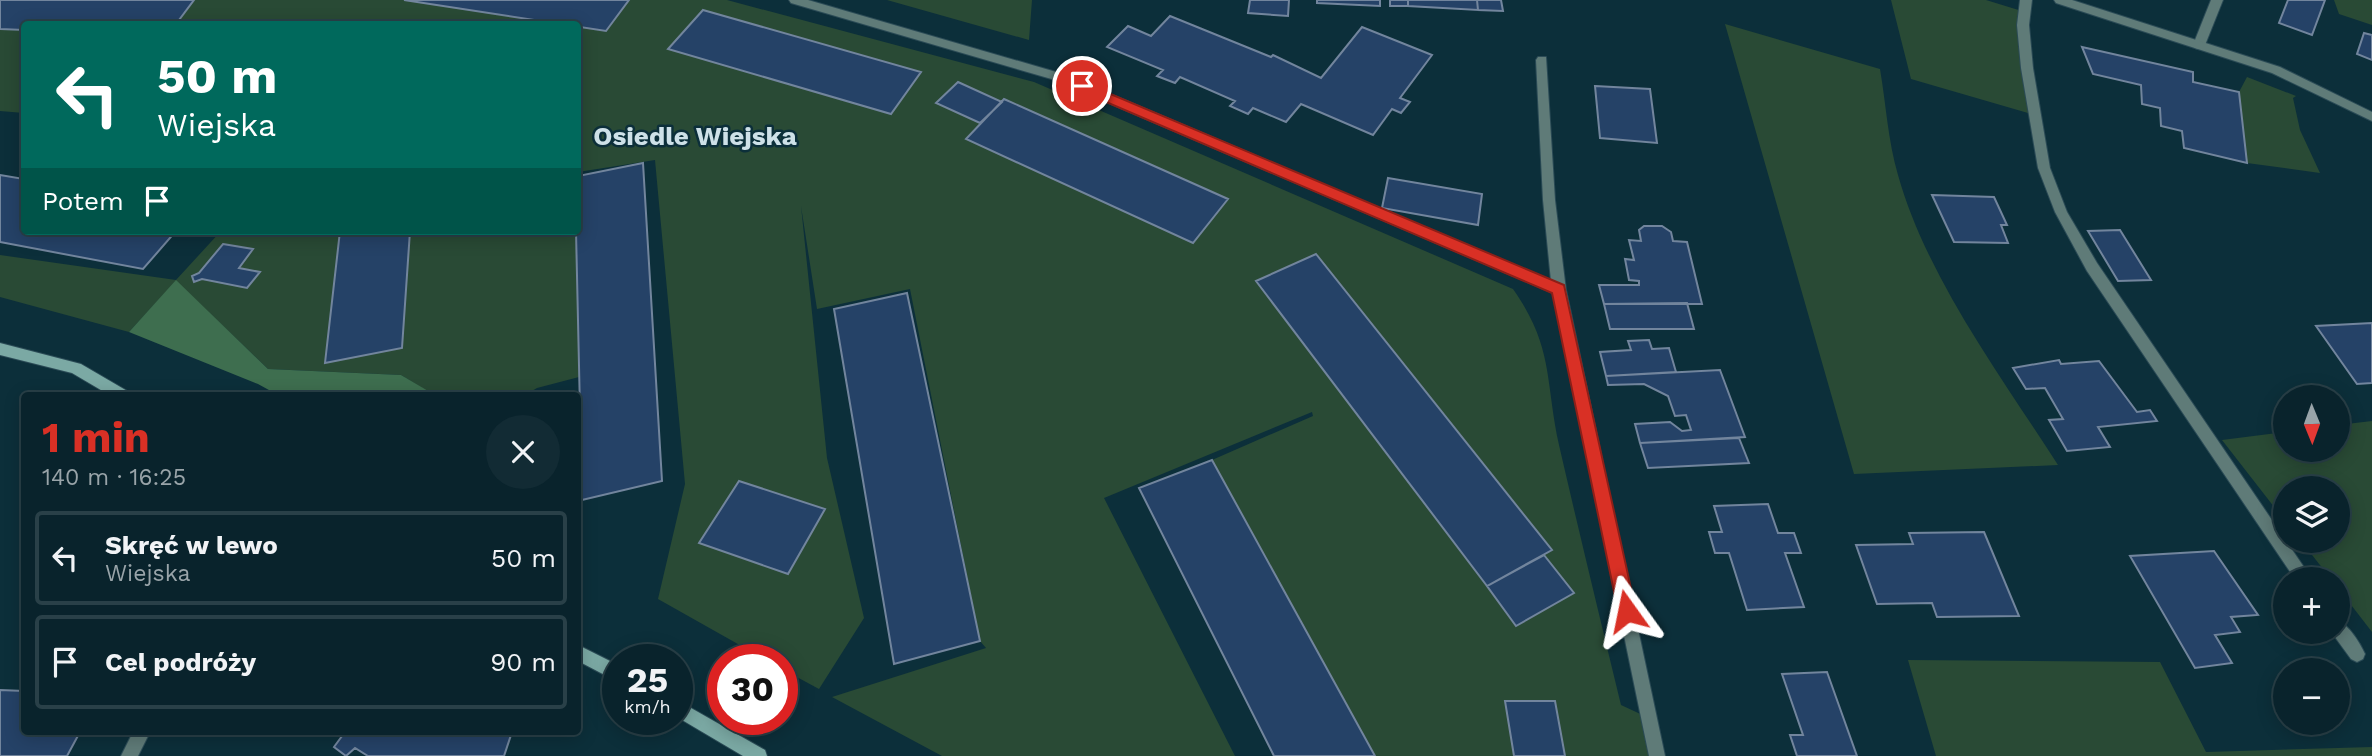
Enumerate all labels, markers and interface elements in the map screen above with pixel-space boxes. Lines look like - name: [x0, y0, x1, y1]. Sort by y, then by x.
- text: 50 m: [157, 47, 277, 105]
- icon: left: [42, 49, 133, 140]
- pin: [1052, 56, 1112, 116]
- icon: arrive: [1063, 67, 1101, 105]
- text: Wiejska: [157, 106, 276, 144]
- district label: Osiedle Wiejska: [593, 121, 797, 151]
- icon: arrive: [138, 182, 176, 220]
- text: Potem: [42, 186, 124, 216]
- north arrow: [2273, 385, 2350, 462]
- map controls: [2273, 385, 2350, 735]
- text: 1 min: [42, 413, 150, 462]
- button: close: [486, 415, 560, 489]
- text: 140 m · 16:25: [42, 464, 186, 491]
- button: layers: [2273, 476, 2350, 553]
- text: Skręć w lewo: [105, 530, 278, 560]
- icon: left: [46, 539, 84, 577]
- text: 50 m: [491, 543, 556, 573]
- text: Wiejska: [105, 560, 191, 587]
- button: +: [2273, 567, 2350, 644]
- position arrow: [1590, 574, 1664, 648]
- icon: arrive: [46, 643, 84, 681]
- speed limit sign: 30: [707, 644, 798, 735]
- text: Cel podróży: [105, 647, 256, 677]
- text: 90 m: [490, 647, 556, 677]
- button: −: [2273, 658, 2350, 735]
- text: 25: [627, 659, 668, 701]
- text: km/h: [624, 696, 671, 717]

